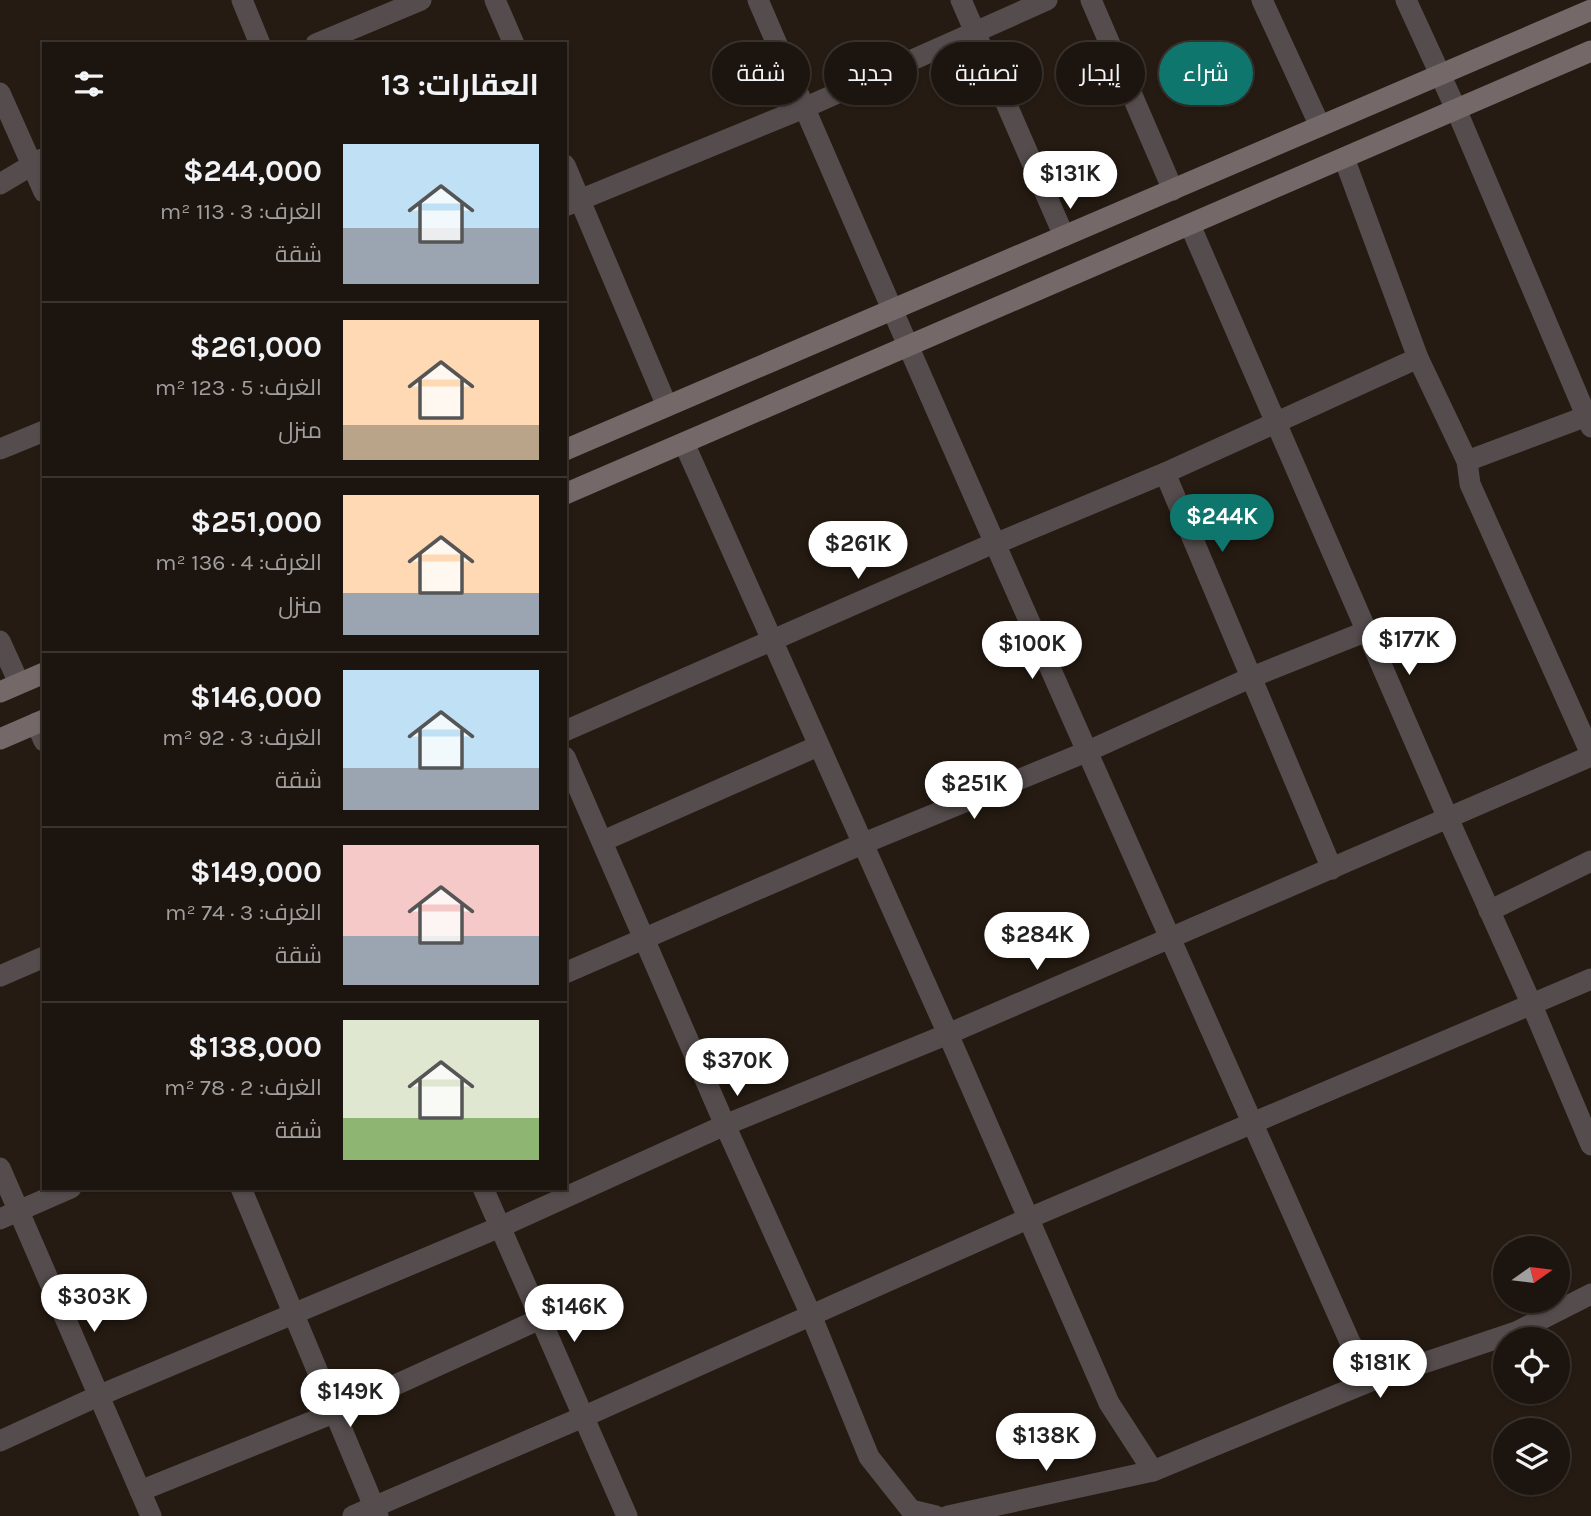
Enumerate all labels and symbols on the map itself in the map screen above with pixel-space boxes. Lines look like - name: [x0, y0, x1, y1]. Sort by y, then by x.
- pin: $131K: [1021, 152, 1119, 211]
- pin: $244K: [1173, 494, 1271, 554]
- pin: $261K: [809, 522, 907, 581]
- pin: $177K: [1360, 618, 1458, 677]
- pin: $100K: [983, 622, 1081, 681]
- pin: $251K: [925, 762, 1023, 821]
- pin: $284K: [988, 912, 1086, 972]
- pin: $370K: [688, 1038, 786, 1098]
- north arrow: [1493, 1236, 1570, 1312]
- pin: $303K: [45, 1274, 143, 1334]
- pin: $146K: [525, 1284, 623, 1344]
- pin: $181K: [1331, 1340, 1429, 1400]
- pin: $149K: [301, 1370, 399, 1429]
- pin: $138K: [997, 1414, 1095, 1473]

